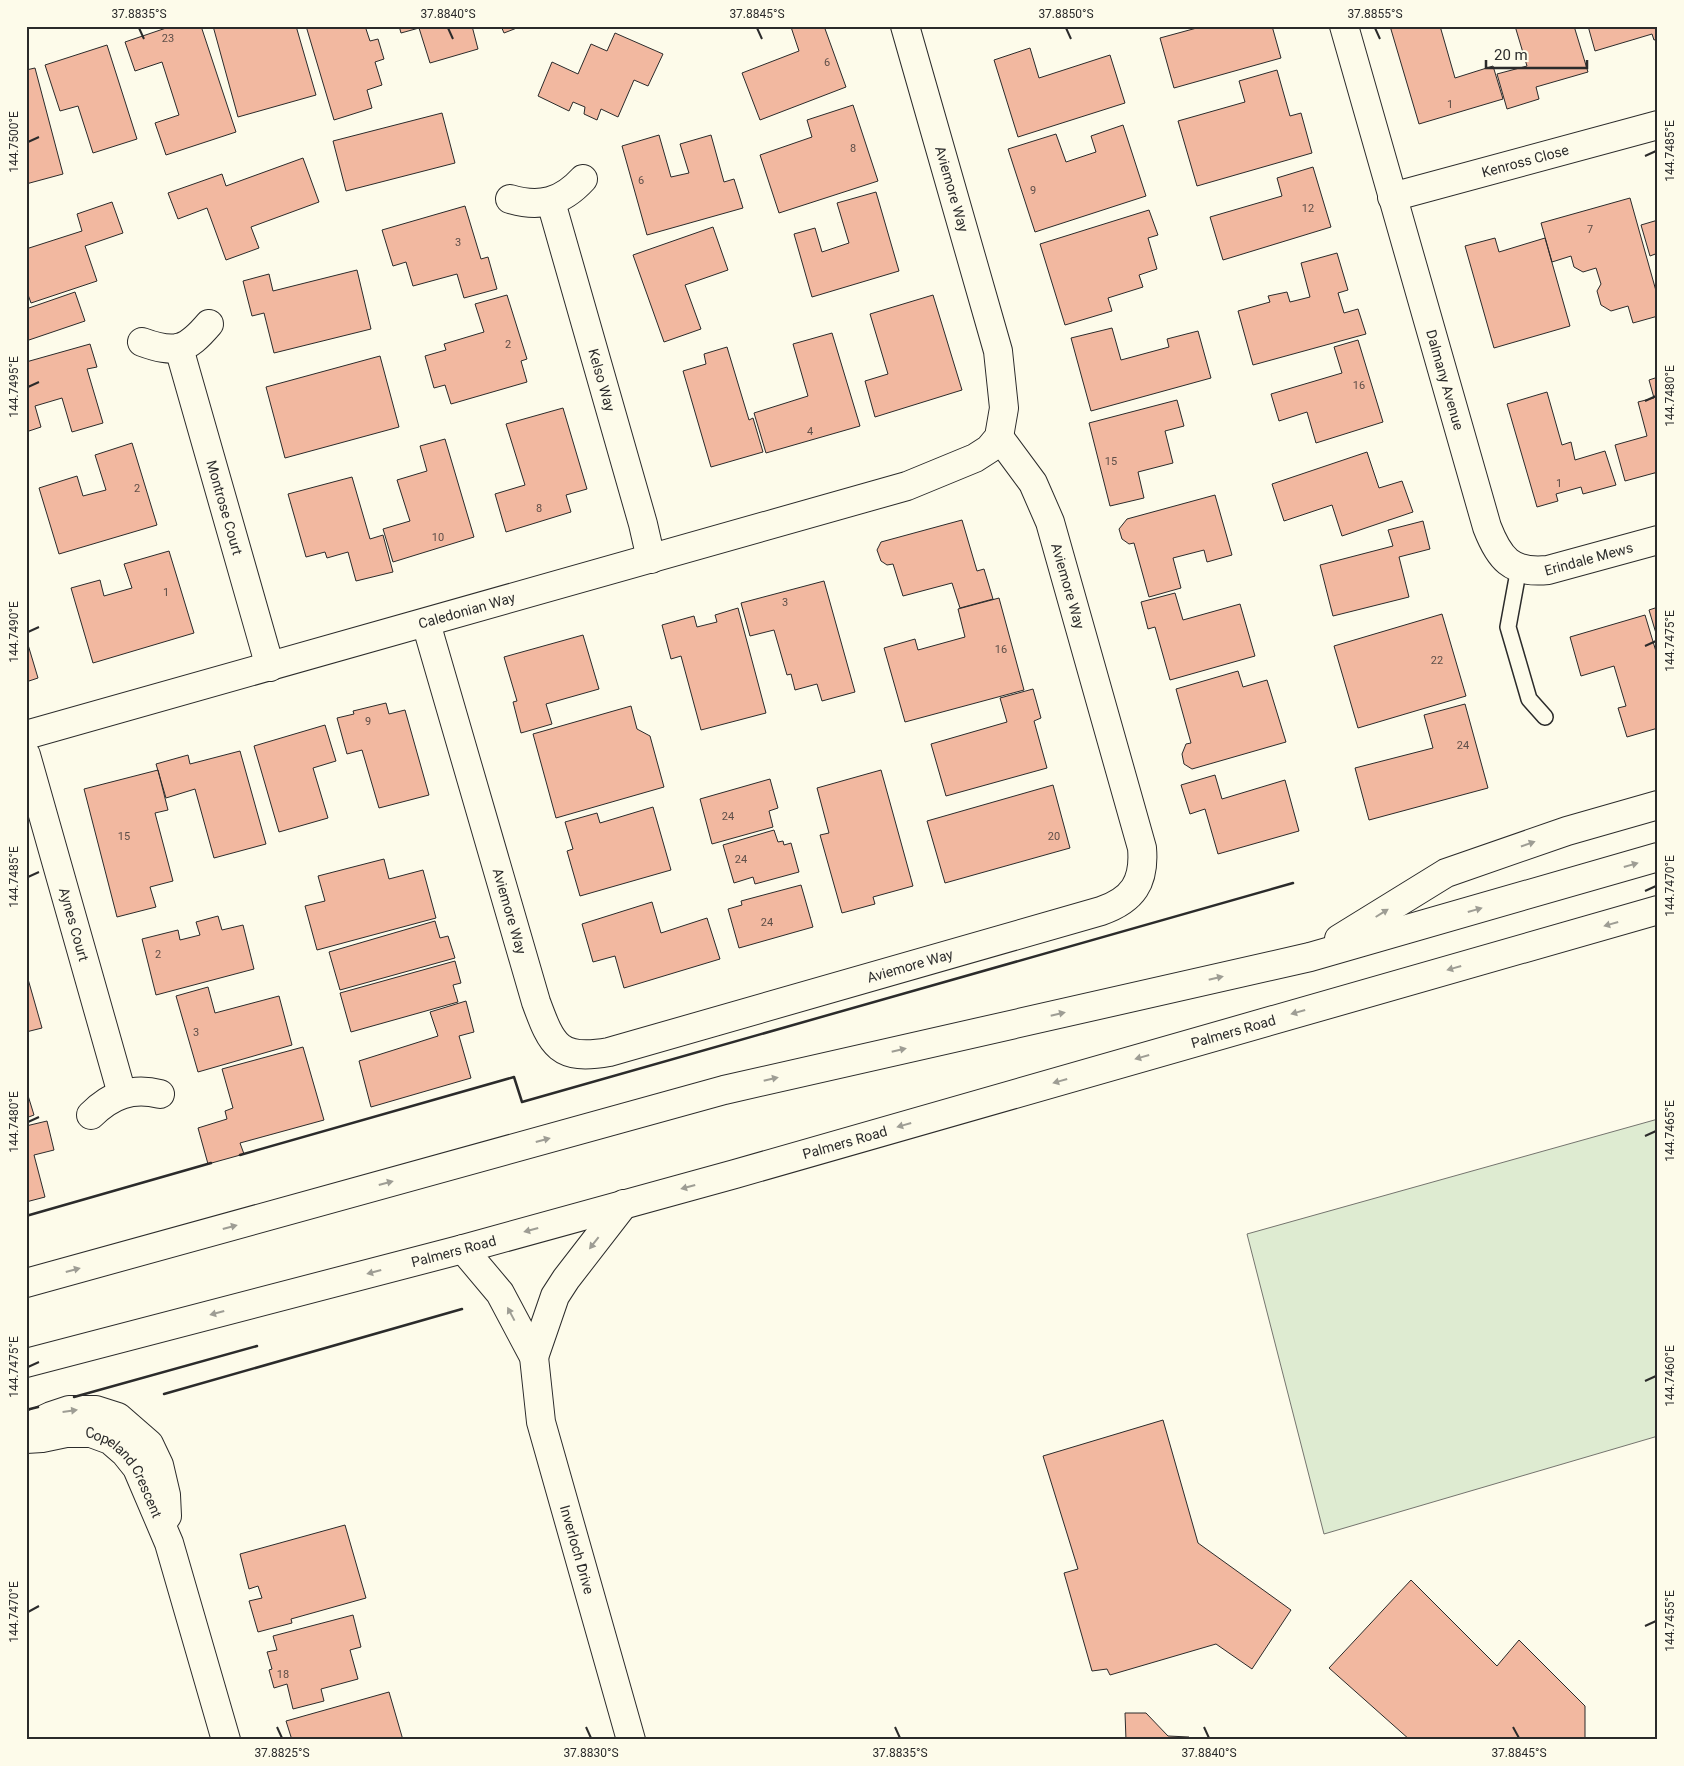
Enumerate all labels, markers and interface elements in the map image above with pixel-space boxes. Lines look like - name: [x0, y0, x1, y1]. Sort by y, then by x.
- text: 37.8835°S: [111, 7, 167, 21]
- text: 37.8840°S: [420, 7, 476, 21]
- text: 37.8845°S: [729, 7, 785, 21]
- text: 37.8850°S: [1038, 7, 1094, 21]
- text: 37.8855°S: [1347, 7, 1403, 21]
- house number: 23: [162, 32, 174, 45]
- scale bar: [1486, 38, 1588, 70]
- text: 20 m: [1494, 46, 1528, 64]
- house number: 6: [824, 56, 830, 69]
- house number: 1: [1447, 98, 1453, 111]
- text: 144.7500°E: [7, 111, 21, 173]
- text: 144.7485°E: [1663, 120, 1677, 182]
- house number: 8: [850, 142, 856, 155]
- street label: Kenross Close: [1480, 142, 1570, 180]
- street label: Aviemore Way: [932, 144, 972, 234]
- house number: 6: [638, 174, 644, 187]
- house number: 9: [1030, 184, 1036, 197]
- house number: 12: [1302, 202, 1314, 215]
- house number: 7: [1587, 223, 1593, 236]
- house number: 3: [455, 236, 461, 249]
- street label: Dalmany Avenue: [1423, 328, 1467, 432]
- house number: 2: [505, 338, 511, 351]
- street label: Kelso Way: [585, 347, 618, 413]
- text: 144.7495°E: [7, 356, 21, 418]
- text: 144.7480°E: [1663, 365, 1677, 427]
- house number: 16: [1353, 379, 1365, 392]
- house number: 4: [807, 425, 813, 438]
- house number: 15: [1105, 455, 1117, 468]
- street label: Montrose Court: [203, 458, 246, 557]
- house number: 1: [1556, 477, 1562, 490]
- house number: 2: [134, 482, 140, 495]
- house number: 8: [536, 502, 542, 515]
- house number: 10: [432, 531, 444, 544]
- street label: Erindale Mews: [1543, 539, 1635, 579]
- street label: Aviemore Way: [1048, 541, 1088, 631]
- house number: 1: [163, 586, 169, 599]
- street label: Caledonian Way: [417, 589, 517, 632]
- house number: 3: [782, 596, 788, 609]
- text: 144.7490°E: [7, 601, 21, 663]
- text: 144.7475°E: [1663, 610, 1677, 672]
- house number: 16: [995, 643, 1007, 656]
- house number: 22: [1431, 654, 1443, 667]
- house number: 9: [365, 715, 371, 728]
- house number: 24: [1457, 739, 1469, 752]
- house number: 24: [722, 810, 734, 823]
- house number: 15: [118, 830, 130, 843]
- house number: 20: [1048, 830, 1060, 843]
- one-way arrow: [1521, 840, 1536, 848]
- text: 144.7485°E: [7, 846, 21, 908]
- house number: 24: [735, 853, 747, 866]
- text: 144.7470°E: [1663, 855, 1677, 917]
- one-way arrow: [1624, 861, 1639, 869]
- street label: Aviemore Way: [490, 866, 530, 956]
- street label: Aynes Court: [56, 886, 92, 963]
- one-way arrow: [1468, 905, 1483, 913]
- one-way arrow: [1375, 908, 1388, 918]
- house number: 24: [761, 916, 773, 929]
- one-way arrow: [1603, 920, 1618, 928]
- street label: Aviemore Way: [865, 946, 955, 986]
- house number: 2: [155, 948, 161, 961]
- one-way arrow: [1447, 964, 1462, 972]
- one-way arrow: [1209, 974, 1225, 982]
- one-way arrow: [1291, 1009, 1306, 1017]
- one-way arrow: [1050, 1010, 1065, 1018]
- street label: Palmers Road: [1189, 1012, 1277, 1051]
- house number: 3: [193, 1026, 199, 1039]
- one-way arrow: [892, 1046, 907, 1054]
- one-way arrow: [1134, 1054, 1149, 1062]
- one-way arrow: [764, 1075, 779, 1083]
- one-way arrow: [1052, 1077, 1067, 1085]
- text: 144.7480°E: [7, 1091, 21, 1153]
- text: 144.7465°E: [1663, 1100, 1677, 1162]
- one-way arrow: [896, 1122, 911, 1130]
- street label: Palmers Road: [801, 1123, 889, 1162]
- one-way arrow: [535, 1136, 551, 1144]
- one-way arrow: [379, 1179, 394, 1187]
- one-way arrow: [680, 1183, 695, 1191]
- one-way arrow: [222, 1222, 237, 1230]
- one-way arrow: [524, 1226, 539, 1234]
- street label: Palmers Road: [410, 1232, 498, 1270]
- one-way arrow: [589, 1236, 600, 1249]
- one-way arrow: [66, 1266, 81, 1274]
- one-way arrow: [367, 1268, 382, 1276]
- one-way arrow: [507, 1306, 515, 1321]
- one-way arrow: [209, 1309, 225, 1317]
- text: 144.7475°E: [7, 1336, 21, 1398]
- text: 144.7460°E: [1663, 1345, 1677, 1407]
- one-way arrow: [63, 1407, 79, 1415]
- street label: Copeland Crescent: [85, 1425, 165, 1520]
- street label: Inverloch Drive: [557, 1503, 597, 1596]
- text: 144.7470°E: [7, 1581, 21, 1643]
- text: 144.7455°E: [1663, 1590, 1677, 1652]
- house number: 18: [277, 1668, 289, 1681]
- text: 37.8825°S: [254, 1746, 310, 1760]
- text: 37.8830°S: [563, 1746, 619, 1760]
- text: 37.8835°S: [872, 1746, 928, 1760]
- text: 37.8840°S: [1181, 1746, 1237, 1760]
- text: 37.8845°S: [1491, 1746, 1547, 1760]

